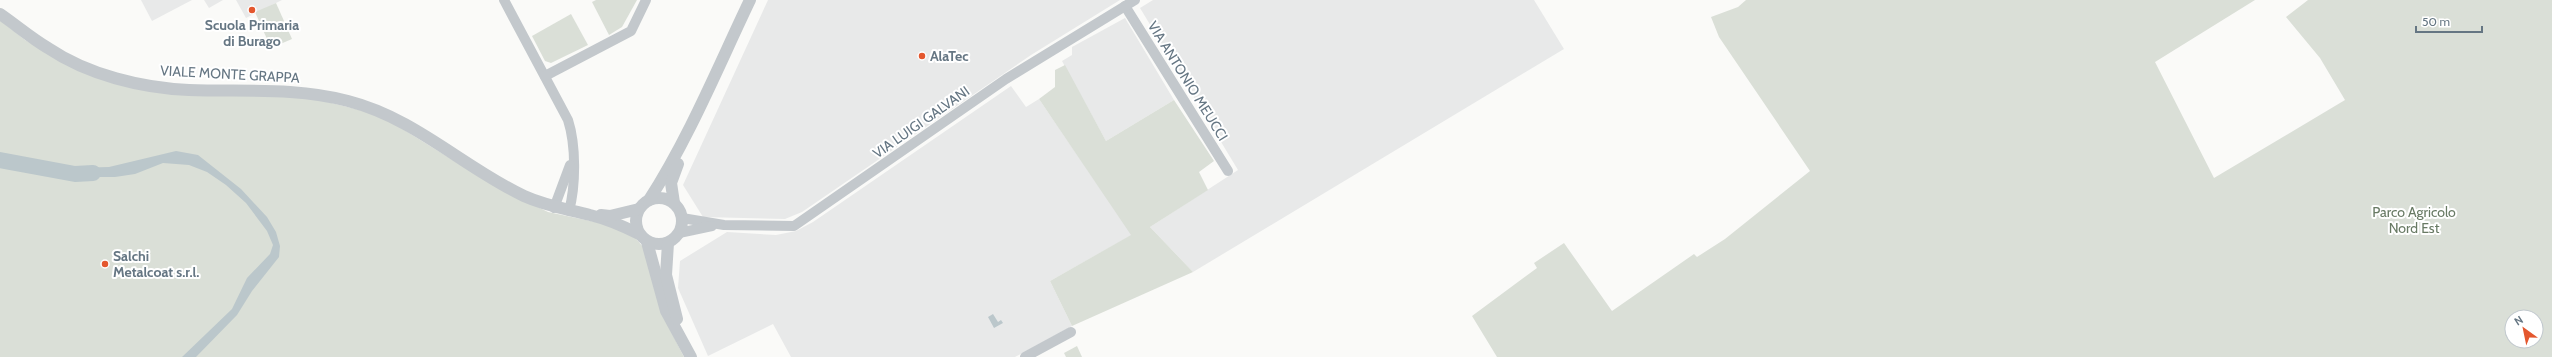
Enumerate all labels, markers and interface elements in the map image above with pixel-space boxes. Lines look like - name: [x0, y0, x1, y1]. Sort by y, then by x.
- marker: Scuola Primaria di Burago: [247, 5, 257, 15]
- scale bar: [2416, 8, 2482, 34]
- text: 50 m: [2422, 14, 2450, 29]
- place label: Scuola Primaria di Burago: [205, 16, 299, 50]
- street label: VIA ANTONIO MEUCCI: [1144, 18, 1232, 144]
- place label: AlaTec: [930, 47, 969, 65]
- marker: AlaTec: [917, 51, 927, 61]
- street label: VIALE MONTE GRAPPA: [160, 61, 301, 87]
- street label: VIA LUIGI GALVANI: [869, 82, 973, 162]
- park label: Parco Agricolo Nord Est: [2372, 203, 2456, 237]
- place label: Salchi Metalcoat s.r.l.: [113, 247, 199, 281]
- marker: Salchi Metalcoat s.r.l.: [100, 259, 110, 269]
- north arrow: [2504, 309, 2544, 349]
- text: N: [2511, 313, 2526, 329]

